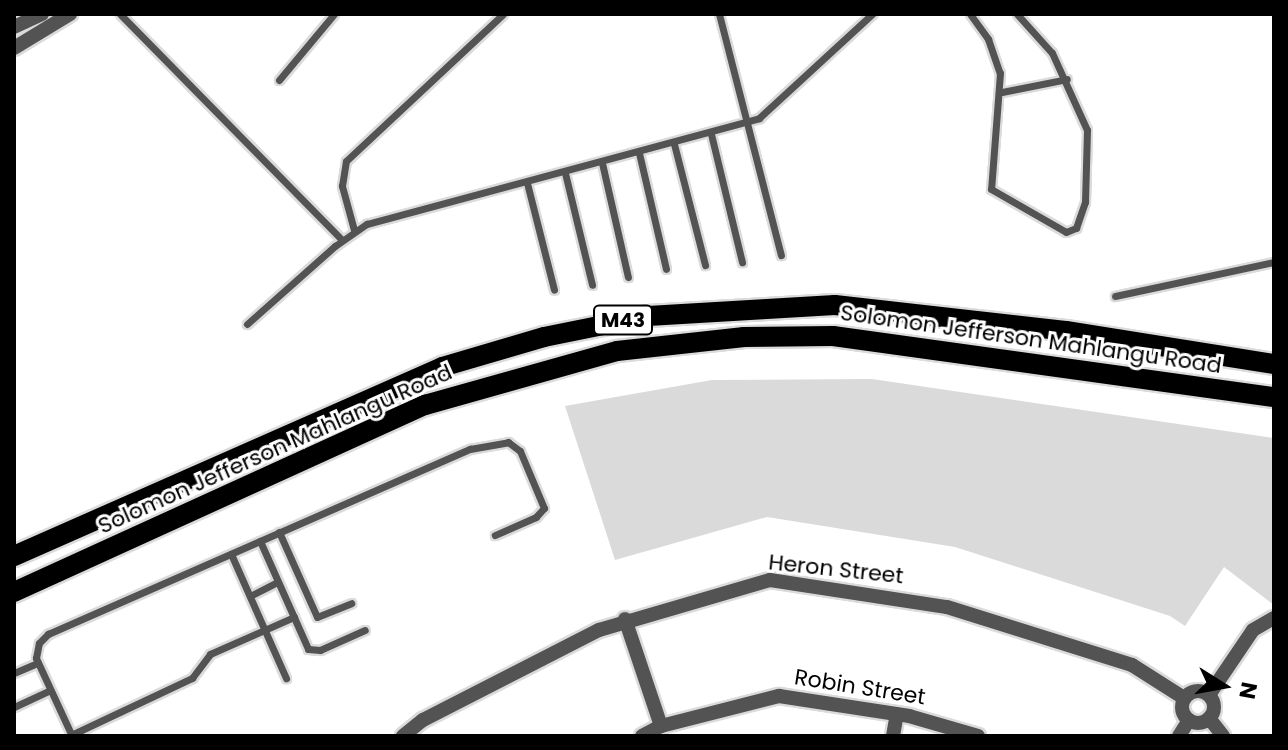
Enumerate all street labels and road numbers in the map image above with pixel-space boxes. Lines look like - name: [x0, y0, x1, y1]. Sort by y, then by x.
- street label: Solomon Jefferson Mahlangu Road: [839, 299, 1223, 379]
- road number: M43: [593, 304, 653, 336]
- street label: Solomon Jefferson Mahlangu Road: [94, 359, 456, 539]
- street label: Heron Street: [767, 549, 905, 589]
- street label: Robin Street: [793, 664, 927, 710]

